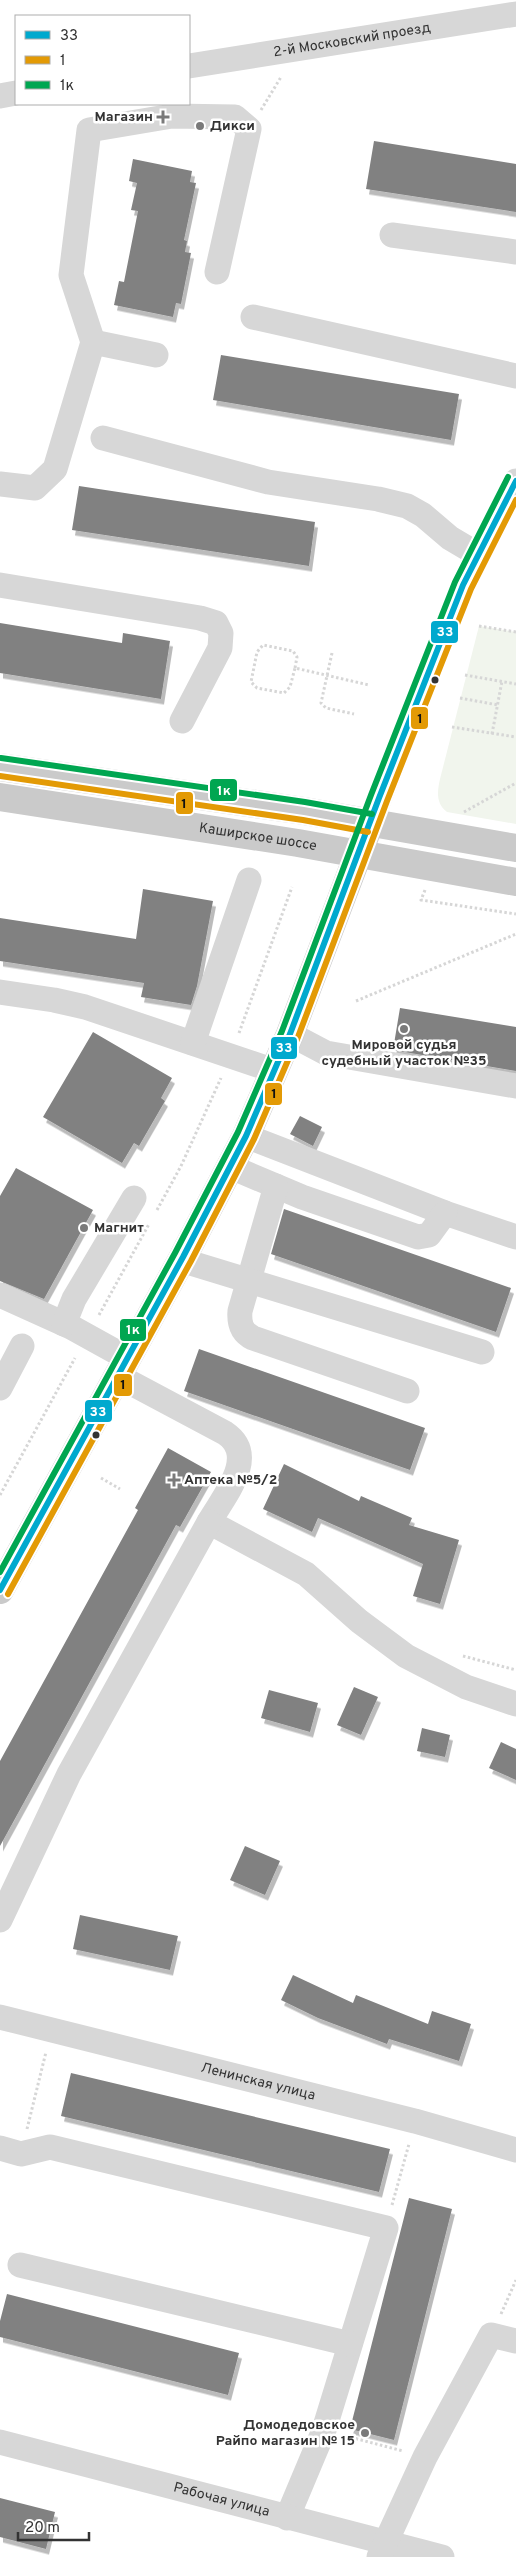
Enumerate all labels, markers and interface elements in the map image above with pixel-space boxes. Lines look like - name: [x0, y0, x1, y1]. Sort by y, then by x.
- legend: [15, 15, 190, 105]
- street label: 2-й Московский проезд: [272, 19, 432, 61]
- text: 33: [60, 27, 78, 46]
- text: 1: [60, 52, 66, 71]
- text: 1к: [60, 77, 74, 96]
- place label: Магазин: [95, 109, 153, 126]
- marker: Магазин: [157, 111, 169, 123]
- place label: Дикси: [210, 118, 255, 135]
- marker: Дикси: [194, 120, 206, 132]
- line badge: 33: [430, 620, 459, 644]
- text: 33: [437, 624, 453, 641]
- unlabelled marker: [430, 675, 440, 685]
- line badge: 1: [410, 706, 429, 730]
- text: 1: [417, 711, 423, 728]
- line badge: 1к: [209, 778, 238, 802]
- text: 1к: [217, 783, 231, 800]
- line badge: 1: [175, 791, 194, 815]
- text: 1: [181, 796, 187, 813]
- street label: Каширское шоссе: [198, 819, 318, 855]
- marker: Мировой судья судебный участок №35: [398, 1023, 410, 1035]
- line badge: 33: [270, 1036, 298, 1060]
- place label: Мировой судья судебный участок №35: [322, 1037, 486, 1070]
- text: 33: [276, 1040, 292, 1057]
- line badge: 1: [264, 1082, 283, 1106]
- text: 1: [271, 1086, 277, 1103]
- place label: Магнит: [94, 1220, 144, 1237]
- marker: Магнит: [78, 1222, 90, 1234]
- line badge: 1к: [119, 1318, 147, 1342]
- text: 1к: [126, 1322, 140, 1339]
- line badge: 1: [113, 1373, 133, 1397]
- text: 1: [120, 1377, 126, 1394]
- line badge: 33: [84, 1399, 113, 1423]
- text: 33: [90, 1404, 106, 1421]
- unlabelled marker: [91, 1430, 101, 1440]
- place label: Аптека №5/2: [184, 1472, 277, 1489]
- marker: Аптека №5/2: [168, 1474, 180, 1486]
- street label: Ленинская улица: [199, 2059, 317, 2104]
- place label: Домодедовское Райпо магазин № 15: [216, 2417, 355, 2450]
- marker: Домодедовское Райпо магазин № 15: [359, 2427, 371, 2439]
- street label: Рабочая улица: [172, 2479, 272, 2520]
- scale bar: [18, 2510, 89, 2542]
- text: 20 m: [25, 2519, 60, 2538]

